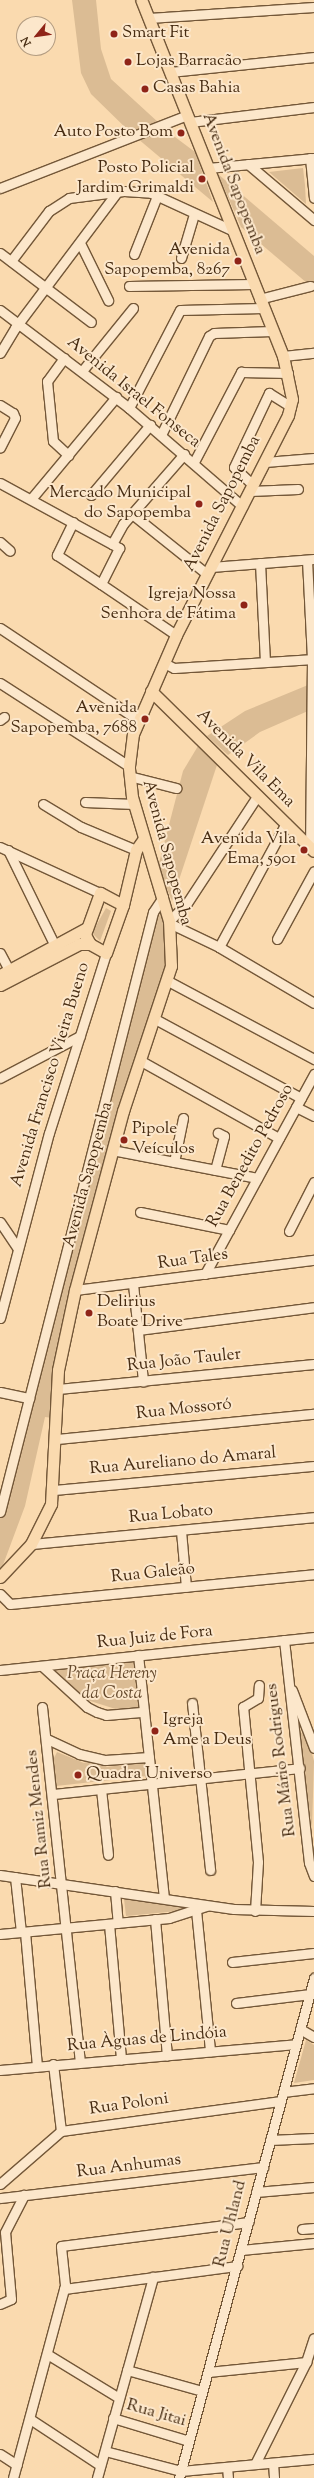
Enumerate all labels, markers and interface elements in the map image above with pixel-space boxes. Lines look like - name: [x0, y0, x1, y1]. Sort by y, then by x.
- north arrow: [16, 16, 56, 56]
- place label: Smart Fit: [122, 24, 189, 44]
- marker: Smart Fit: [109, 29, 119, 39]
- text: N: [17, 34, 36, 49]
- place label: Lojas Barracão: [136, 52, 242, 72]
- marker: Lojas Barracão: [123, 57, 133, 67]
- place label: Casas Bahia: [153, 79, 240, 99]
- marker: Casas Bahia: [140, 84, 150, 94]
- street label: Avenida Sapopemba: [197, 110, 269, 258]
- place label: Auto Posto Bom: [54, 123, 173, 143]
- marker: Auto Posto Bom: [176, 128, 186, 138]
- place label: Posto Policial Jardim Grimaldi: [77, 159, 194, 199]
- marker: Posto Policial Jardim Grimaldi: [197, 174, 207, 184]
- place label: Avenida Sapopemba, 8267: [104, 241, 230, 281]
- marker: Avenida Sapopemba, 8267: [233, 256, 243, 266]
- street label: Avenida Israel Fonseca: [62, 333, 204, 453]
- street label: Avenida Sapopemba: [180, 433, 266, 575]
- place label: Mercado Municipal do Sapopemba: [49, 484, 191, 524]
- marker: Mercado Municipal do Sapopemba: [194, 499, 204, 509]
- place label: Igreja Nossa Senhora de Fátima: [101, 585, 236, 625]
- marker: Igreja Nossa Senhora de Fátima: [239, 600, 249, 610]
- place label: Avenida Sapopemba, 7688: [10, 699, 137, 739]
- street label: Avenida Vila Ema: [191, 705, 299, 813]
- marker: Avenida Sapopemba, 7688: [140, 714, 150, 724]
- street label: Avenida Sapopemba: [137, 778, 195, 928]
- place label: Avenida Vila Ema, 5901: [201, 830, 296, 870]
- marker: Avenida Vila Ema, 5901: [299, 845, 309, 855]
- street label: Avenida Francisco Vieira Bueno: [7, 960, 95, 1190]
- street label: Rua Benedito Pedroso: [203, 1081, 299, 1231]
- street label: Avenida Sapopemba: [60, 1100, 118, 1250]
- place label: Pipole Veículos: [132, 1120, 195, 1160]
- marker: Pipole Veículos: [119, 1135, 129, 1145]
- street label: Rua Tales: [157, 1245, 229, 1275]
- place label: Delirius Boate Drive: [97, 1293, 183, 1333]
- marker: Delirius Boate Drive: [84, 1308, 94, 1318]
- street label: Rua João Tauler: [126, 1345, 242, 1377]
- street label: Rua Mossoró: [135, 1395, 233, 1425]
- street label: Rua Aureliano do Amaral: [89, 1444, 277, 1480]
- street label: Rua Lobato: [128, 1501, 214, 1529]
- street label: Rua Galeão: [110, 1559, 196, 1589]
- street label: Rua Juiz de Fora: [96, 1622, 214, 1654]
- park label: Praça Hereny da Costa: [67, 1665, 157, 1705]
- street label: Rua Mário Rodrigues: [262, 1682, 302, 1838]
- place label: Igreja Ame a Deus: [163, 1711, 252, 1751]
- marker: Igreja Ame a Deus: [150, 1726, 160, 1736]
- street label: Rua Ramiz Mendes: [23, 1749, 57, 1889]
- place label: Quadra Universo: [86, 1765, 212, 1785]
- marker: Quadra Universo: [73, 1770, 83, 1780]
- street label: Rua Àguas de Lindóia: [66, 2023, 228, 2057]
- street label: Rua Poloni: [88, 2089, 170, 2121]
- street label: Rua Anhumas: [76, 2150, 182, 2184]
- street label: Rua Uhland: [210, 2178, 252, 2270]
- street label: Rua Jitai: [124, 2396, 188, 2432]

